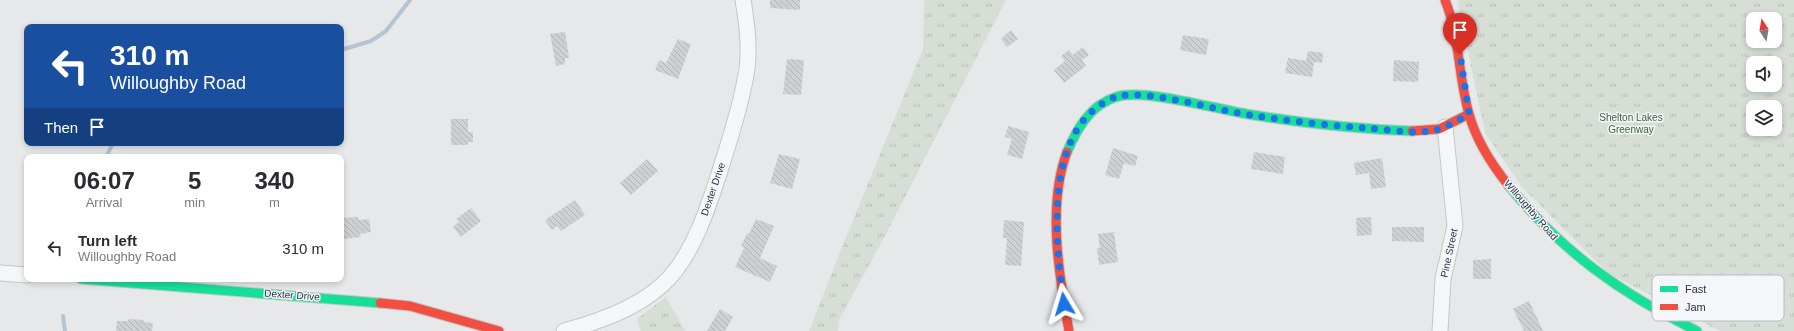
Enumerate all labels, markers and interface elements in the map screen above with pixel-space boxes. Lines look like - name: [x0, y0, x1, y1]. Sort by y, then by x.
- north arrow: [1746, 12, 1782, 48]
- map controls: [1746, 12, 1782, 136]
- pin: [1443, 13, 1477, 54]
- icon: arrive: [1449, 19, 1471, 41]
- icon: left: [44, 40, 96, 92]
- text: 310 m: [110, 40, 189, 71]
- button: sound: [1746, 56, 1782, 92]
- text: Willoughby Road: [110, 73, 246, 93]
- button: layers: [1746, 100, 1782, 136]
- park label: Shelton Lakes Greenway: [1599, 112, 1663, 135]
- icon: arrive: [86, 116, 108, 138]
- text: Then: [44, 119, 78, 136]
- street label: Dexter Drive: [699, 161, 727, 217]
- text: 06:07: [73, 167, 135, 194]
- text: 5: [188, 167, 201, 194]
- text: 340: [255, 167, 295, 194]
- street label: Willoughby Road: [1502, 178, 1560, 242]
- text: Arrival: [86, 195, 123, 210]
- text: min: [184, 195, 205, 210]
- text: m: [269, 195, 280, 210]
- street label: Pine Street: [1438, 227, 1460, 278]
- text: Turn left: [78, 232, 137, 249]
- icon: left: [44, 237, 66, 259]
- text: 310 m: [282, 240, 324, 257]
- text: Willoughby Road: [78, 249, 176, 264]
- legend: [1652, 275, 1784, 321]
- position arrow: [1043, 283, 1085, 325]
- text: Fast: [1685, 283, 1706, 295]
- street label: Dexter Drive: [264, 288, 321, 302]
- text: Jam: [1685, 301, 1706, 313]

